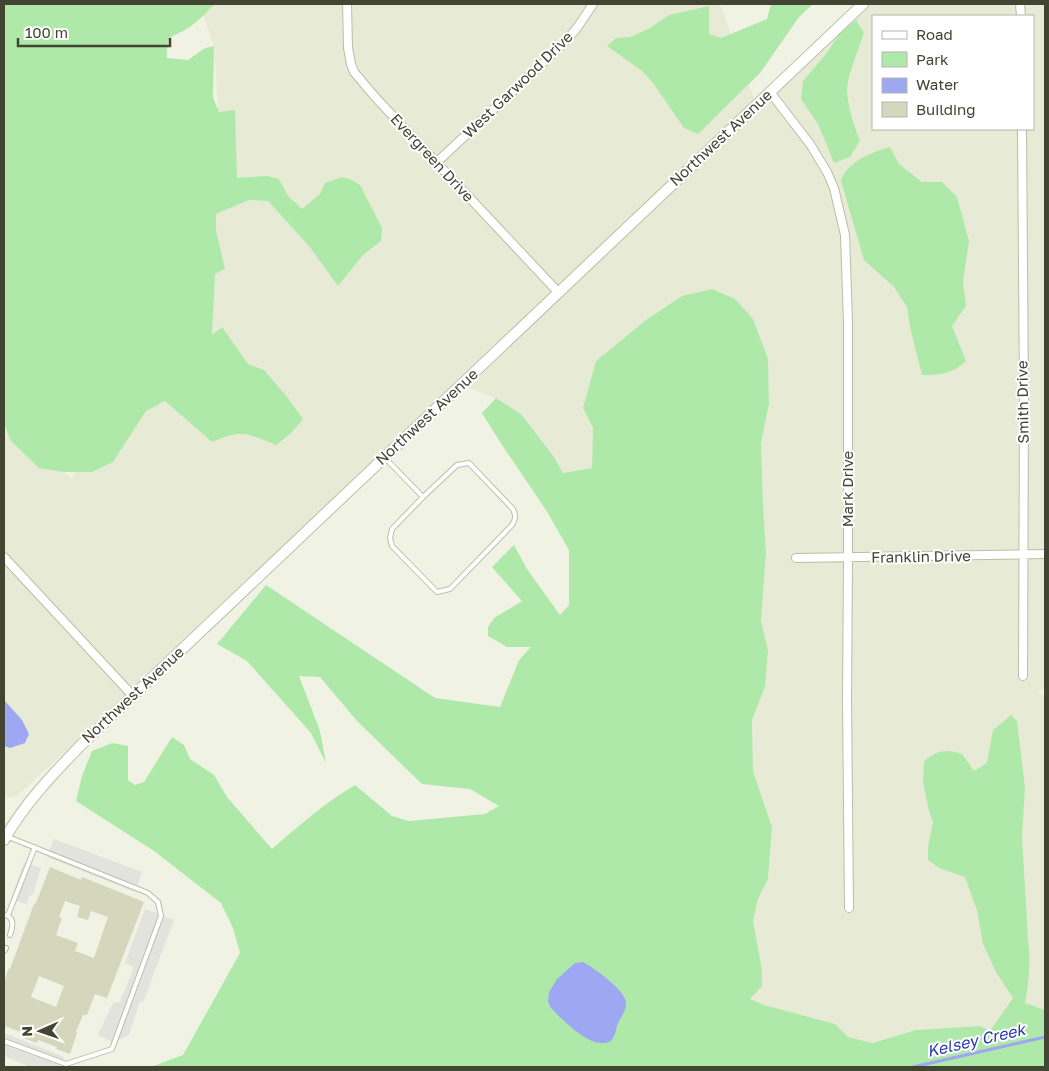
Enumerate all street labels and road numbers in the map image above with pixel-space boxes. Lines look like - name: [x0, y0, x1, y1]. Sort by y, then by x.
- street label: West Garwood Drive: [459, 27, 576, 141]
- street label: Northwest Avenue: [666, 85, 775, 189]
- street label: Evergreen Drive: [387, 109, 478, 205]
- street label: Smith Drive: [1012, 360, 1032, 444]
- street label: Northwest Avenue: [372, 364, 481, 468]
- street label: Mark Drive: [838, 450, 856, 527]
- street label: Franklin Drive: [871, 546, 971, 566]
- street label: Northwest Avenue: [78, 642, 187, 746]

